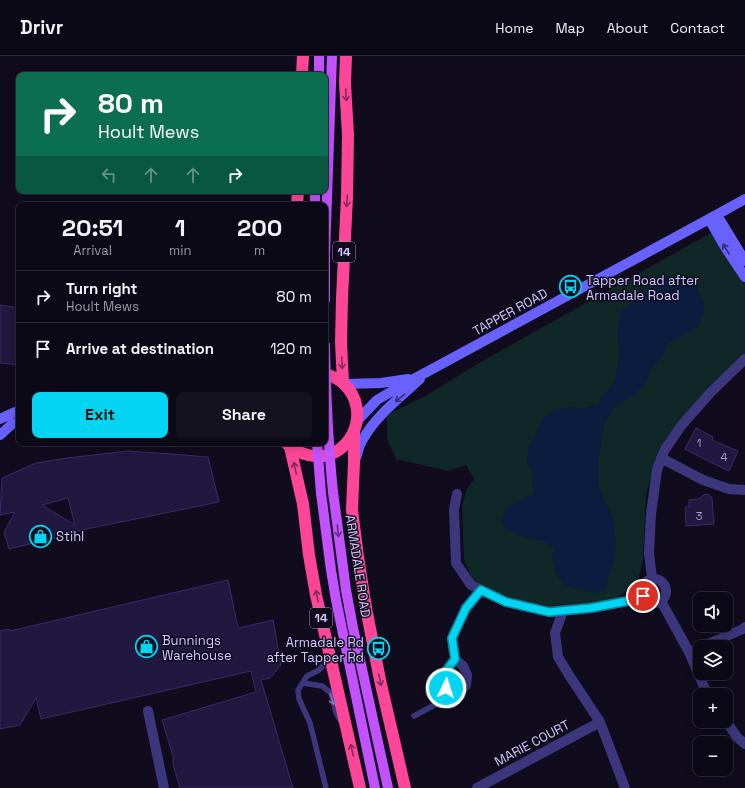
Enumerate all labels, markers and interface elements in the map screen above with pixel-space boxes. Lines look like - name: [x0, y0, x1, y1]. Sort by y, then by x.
- text: Drivr: [20, 15, 63, 40]
- text: Home: [495, 19, 533, 37]
- text: Map: [555, 19, 585, 37]
- text: About: [607, 19, 648, 37]
- text: Contact: [670, 19, 725, 37]
- text: 80 m: [98, 85, 164, 121]
- icon: right: [32, 88, 84, 140]
- one-way arrow: [342, 88, 349, 101]
- text: Hoult Mews: [98, 120, 199, 143]
- icon: left: [98, 164, 120, 186]
- icon: ahead: [140, 164, 162, 186]
- icon: ahead: [182, 164, 204, 186]
- icon: right: [224, 164, 246, 186]
- one-way arrow: [343, 194, 350, 207]
- text: 20:51: [62, 212, 123, 243]
- text: 1: [175, 212, 186, 243]
- text: 200: [237, 212, 282, 243]
- text: Arrival: [73, 242, 112, 259]
- text: min: [169, 242, 191, 259]
- text: m: [254, 242, 265, 259]
- road number: 14: [333, 242, 355, 262]
- one-way arrow: [722, 243, 731, 254]
- place label: Tapper Road after Armadale Road: [586, 272, 699, 304]
- bus stop icon: Tapper Road after Armadale Road: [557, 274, 583, 300]
- text: Turn right: [66, 279, 137, 298]
- street label: TAPPER ROAD: [470, 284, 550, 340]
- icon: right: [32, 286, 54, 308]
- text: 80 m: [276, 287, 312, 306]
- text: Hoult Mews: [66, 298, 139, 315]
- icon: arrive: [32, 338, 54, 360]
- text: Arrive at destination: [66, 339, 214, 358]
- text: 120 m: [270, 339, 312, 358]
- one-way arrow: [339, 356, 346, 369]
- button: Exit: [32, 392, 168, 438]
- button: Share: [176, 392, 312, 438]
- one-way arrow: [395, 393, 406, 402]
- house number: 1: [697, 436, 701, 450]
- house number: 4: [721, 450, 728, 464]
- one-way arrow: [290, 462, 298, 475]
- house number: 3: [696, 509, 703, 523]
- street label: ARMADALE ROAD: [341, 513, 375, 619]
- shop icon: Stihl: [28, 523, 54, 549]
- one-way arrow: [334, 524, 342, 537]
- place label: Stihl: [56, 528, 84, 545]
- pin: [626, 579, 660, 613]
- icon: arrive: [632, 585, 654, 607]
- one-way arrow: [312, 590, 320, 603]
- map controls: [693, 592, 733, 776]
- button: sound: [693, 592, 733, 632]
- road number: 14: [310, 608, 332, 628]
- place label: Bunnings Warehouse: [162, 632, 232, 664]
- shop icon: Bunnings Warehouse: [133, 634, 159, 660]
- place label: Armadale Rd after Tapper Rd: [267, 634, 364, 666]
- bus stop icon: Armadale Rd after Tapper Rd: [366, 636, 392, 662]
- button: layers: [693, 640, 733, 680]
- position arrow: [425, 667, 467, 709]
- one-way arrow: [377, 673, 385, 686]
- button: +: [693, 688, 733, 728]
- one-way arrow: [329, 692, 336, 705]
- street label: MARIE COURT: [491, 716, 573, 770]
- button: −: [693, 736, 733, 776]
- one-way arrow: [347, 744, 355, 757]

